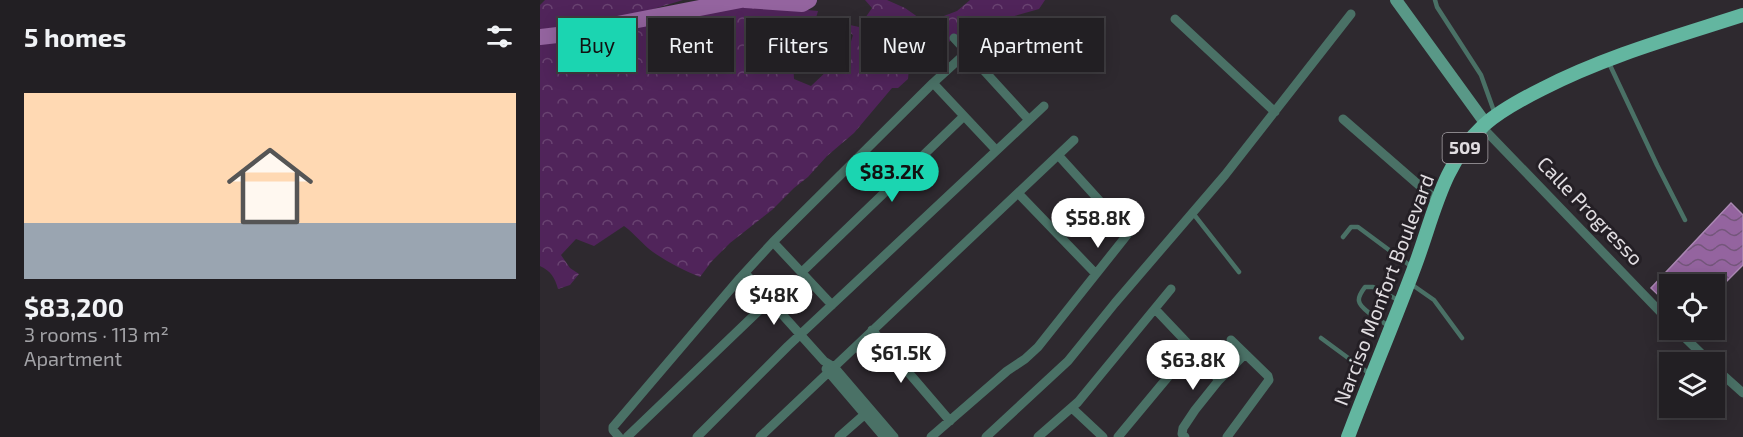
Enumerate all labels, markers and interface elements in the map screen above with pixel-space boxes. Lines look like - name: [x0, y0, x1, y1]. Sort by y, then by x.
- chip: Buy: [558, 18, 636, 72]
- chip: Rent: [648, 18, 734, 72]
- chip: Filters: [746, 18, 849, 72]
- chip: New: [861, 18, 947, 72]
- chip: Apartment: [959, 18, 1104, 72]
- icon: filters: [483, 20, 516, 53]
- text: 5 homes: [24, 21, 126, 52]
- icon: home: [216, 132, 324, 240]
- road number: 509: [1442, 133, 1488, 163]
- street label: Calle Progresso: [1533, 151, 1649, 270]
- pin: $83.2K: [843, 152, 941, 203]
- text: $83.2K: [860, 159, 924, 183]
- street label: Narciso Monfort Boulevard: [1328, 171, 1438, 409]
- pin: $58.8K: [1049, 198, 1147, 249]
- text: $58.8K: [1065, 205, 1131, 229]
- map controls: [1659, 274, 1725, 418]
- button: locate: [1659, 274, 1725, 340]
- pin: $48K: [738, 275, 810, 326]
- text: $48K: [749, 282, 799, 306]
- text: $83,200: [24, 291, 124, 322]
- text: 3 rooms · 113 m²: [24, 322, 169, 346]
- pin: $61.5K: [852, 333, 950, 384]
- text: $61.5K: [871, 340, 931, 364]
- pin: $63.8K: [1144, 340, 1242, 391]
- text: Apartment: [24, 346, 122, 370]
- text: $63.8K: [1161, 347, 1225, 371]
- button: layers: [1659, 352, 1725, 418]

